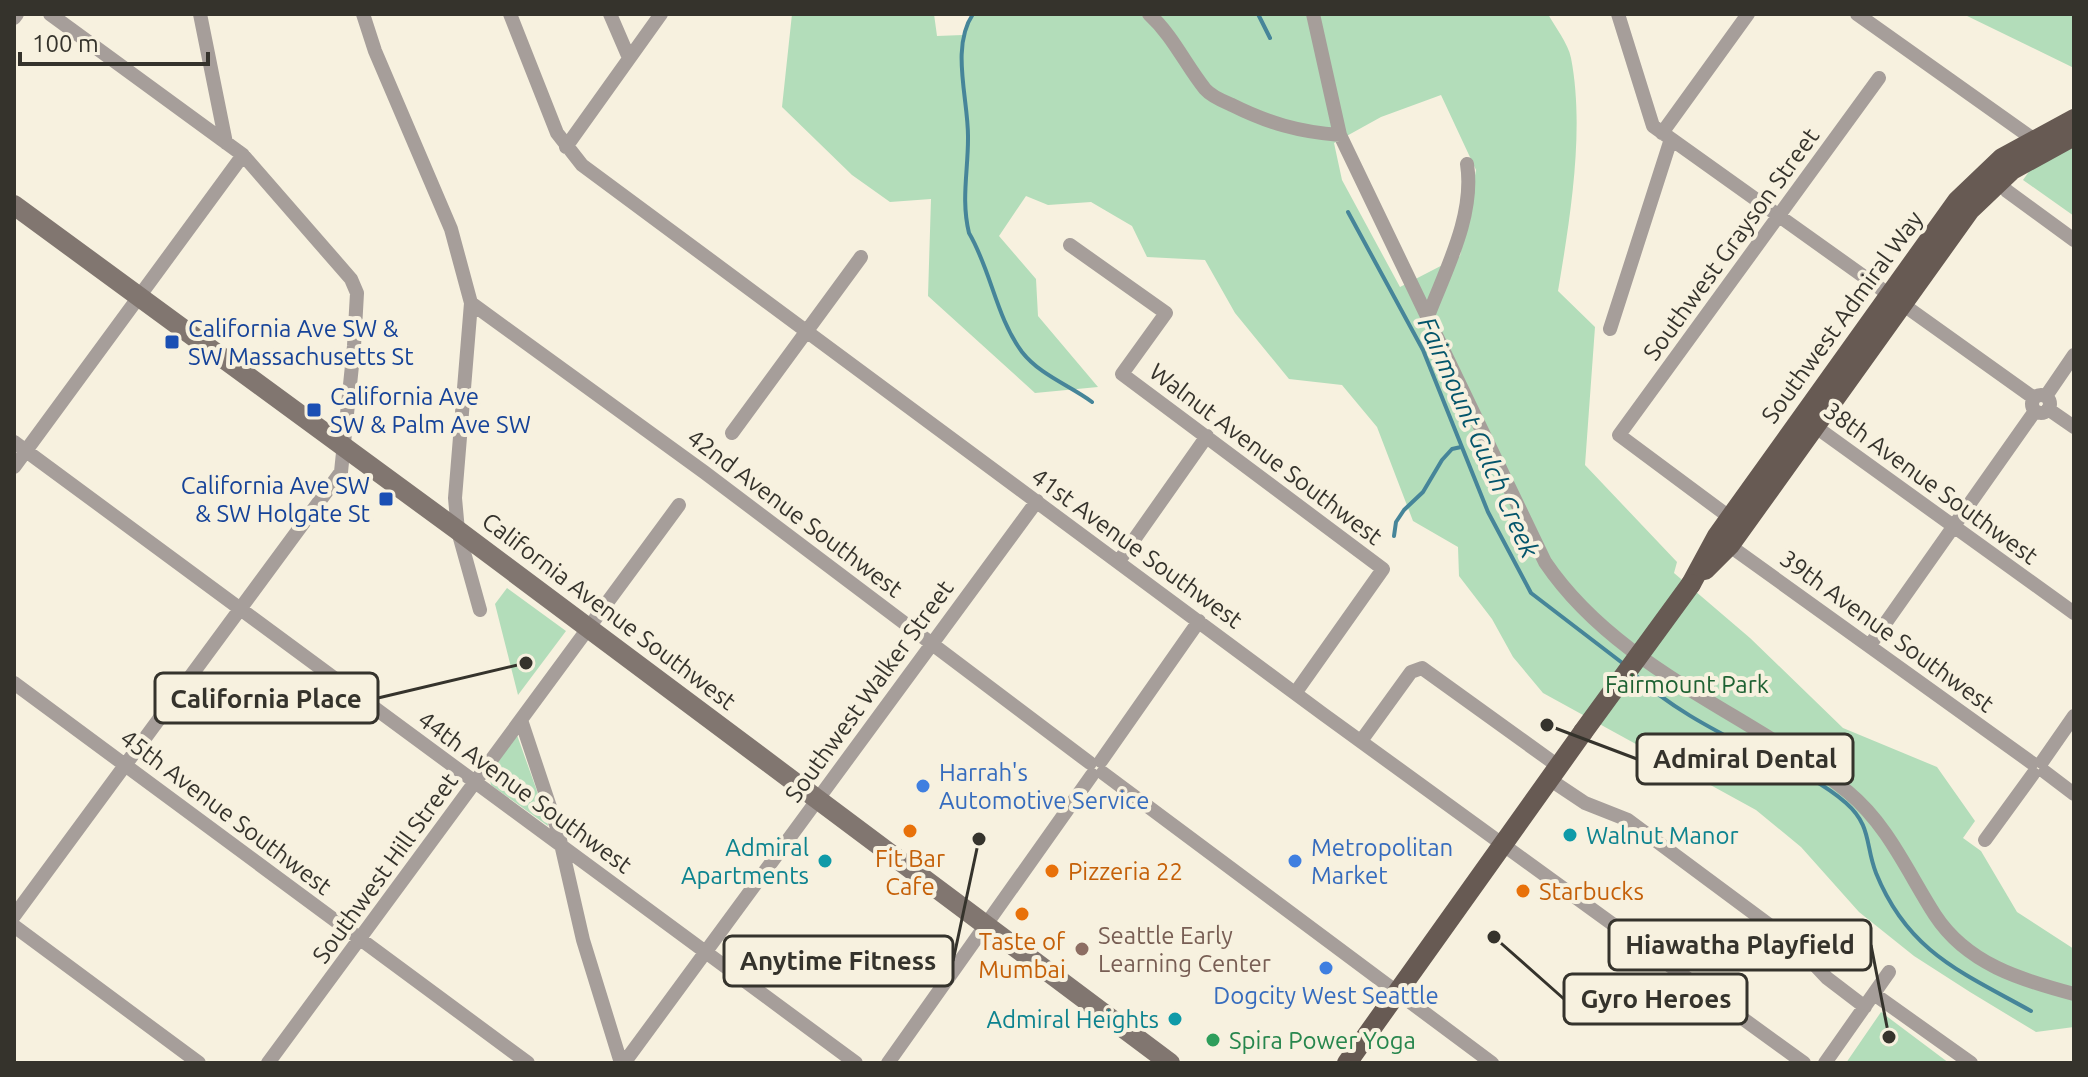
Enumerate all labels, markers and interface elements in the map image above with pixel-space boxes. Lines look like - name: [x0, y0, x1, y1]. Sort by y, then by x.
- scale bar: [20, 16, 208, 66]
- text: 100 m: [32, 30, 99, 57]
- street label: Southwest Grayson Street: [1638, 122, 1825, 365]
- street label: Southwest Admiral Way: [1756, 205, 1928, 428]
- water label: Fairmount Gulch Creek: [1413, 312, 1545, 562]
- place label: California Ave SW & SW Massachusetts St: [188, 315, 414, 370]
- marker: California Ave SW & SW Massachusetts St: [163, 333, 181, 351]
- street label: Walnut Avenue Southwest: [1144, 358, 1388, 551]
- place label: California Ave SW & Palm Ave SW: [330, 383, 531, 438]
- street label: 38th Avenue Southwest: [1819, 396, 2043, 570]
- marker: California Ave SW & Palm Ave SW: [305, 401, 323, 419]
- street label: 42nd Avenue Southwest: [682, 423, 908, 603]
- street label: 41st Avenue Southwest: [1026, 462, 1248, 634]
- place label: California Ave SW & SW Holgate St: [181, 472, 371, 527]
- marker: California Ave SW & SW Holgate St: [377, 490, 395, 508]
- street label: California Avenue Southwest: [477, 507, 741, 715]
- street label: 39th Avenue Southwest: [1775, 544, 1999, 718]
- street label: Southwest Walker Street: [779, 574, 959, 807]
- park label: Fairmount Park: [1605, 671, 1769, 698]
- callout: California Place: [155, 673, 378, 723]
- text: California Place: [170, 684, 362, 713]
- street label: 44th Avenue Southwest: [413, 705, 637, 879]
- street label: 45th Avenue Southwest: [115, 724, 337, 901]
- callout: Admiral Dental: [1637, 734, 1853, 784]
- text: Admiral Dental: [1653, 744, 1837, 773]
- place label: Harrah's Automotive Service: [939, 759, 1149, 814]
- street label: Southwest Hill Street: [307, 767, 463, 968]
- marker: Harrah's Automotive Service: [914, 777, 932, 795]
- marker: Fit Bar Cafe: [901, 822, 919, 840]
- place label: Walnut Manor: [1586, 822, 1739, 849]
- marker: Walnut Manor: [1561, 826, 1579, 844]
- place label: Admiral Apartments: [681, 834, 809, 889]
- place label: Metropolitan Market: [1311, 834, 1453, 889]
- place label: Fit Bar Cafe: [875, 845, 945, 900]
- marker: Admiral Apartments: [816, 852, 834, 870]
- marker: Metropolitan Market: [1286, 852, 1304, 870]
- place label: Pizzeria 22: [1068, 858, 1183, 885]
- marker: Pizzeria 22: [1043, 862, 1061, 880]
- place label: Starbucks: [1539, 878, 1644, 905]
- marker: Starbucks: [1514, 882, 1532, 900]
- marker: Taste of Mumbai: [1013, 905, 1031, 923]
- callout: Hiawatha Playfield: [1609, 920, 1871, 970]
- place label: Seattle Early Learning Center: [1098, 922, 1271, 977]
- place label: Taste of Mumbai: [978, 928, 1066, 983]
- text: Hiawatha Playfield: [1625, 930, 1855, 959]
- callout: Anytime Fitness: [724, 936, 953, 986]
- marker: Seattle Early Learning Center: [1073, 940, 1091, 958]
- text: Anytime Fitness: [740, 946, 936, 975]
- marker: Dogcity West Seattle: [1317, 959, 1335, 977]
- callout: Gyro Heroes: [1564, 974, 1747, 1024]
- place label: Dogcity West Seattle: [1213, 982, 1439, 1009]
- text: Gyro Heroes: [1580, 984, 1732, 1013]
- place label: Admiral Heights: [986, 1006, 1159, 1033]
- marker: Admiral Heights: [1166, 1010, 1184, 1028]
- place label: Spira Power Yoga: [1229, 1027, 1416, 1054]
- marker: Spira Power Yoga: [1204, 1031, 1222, 1049]

